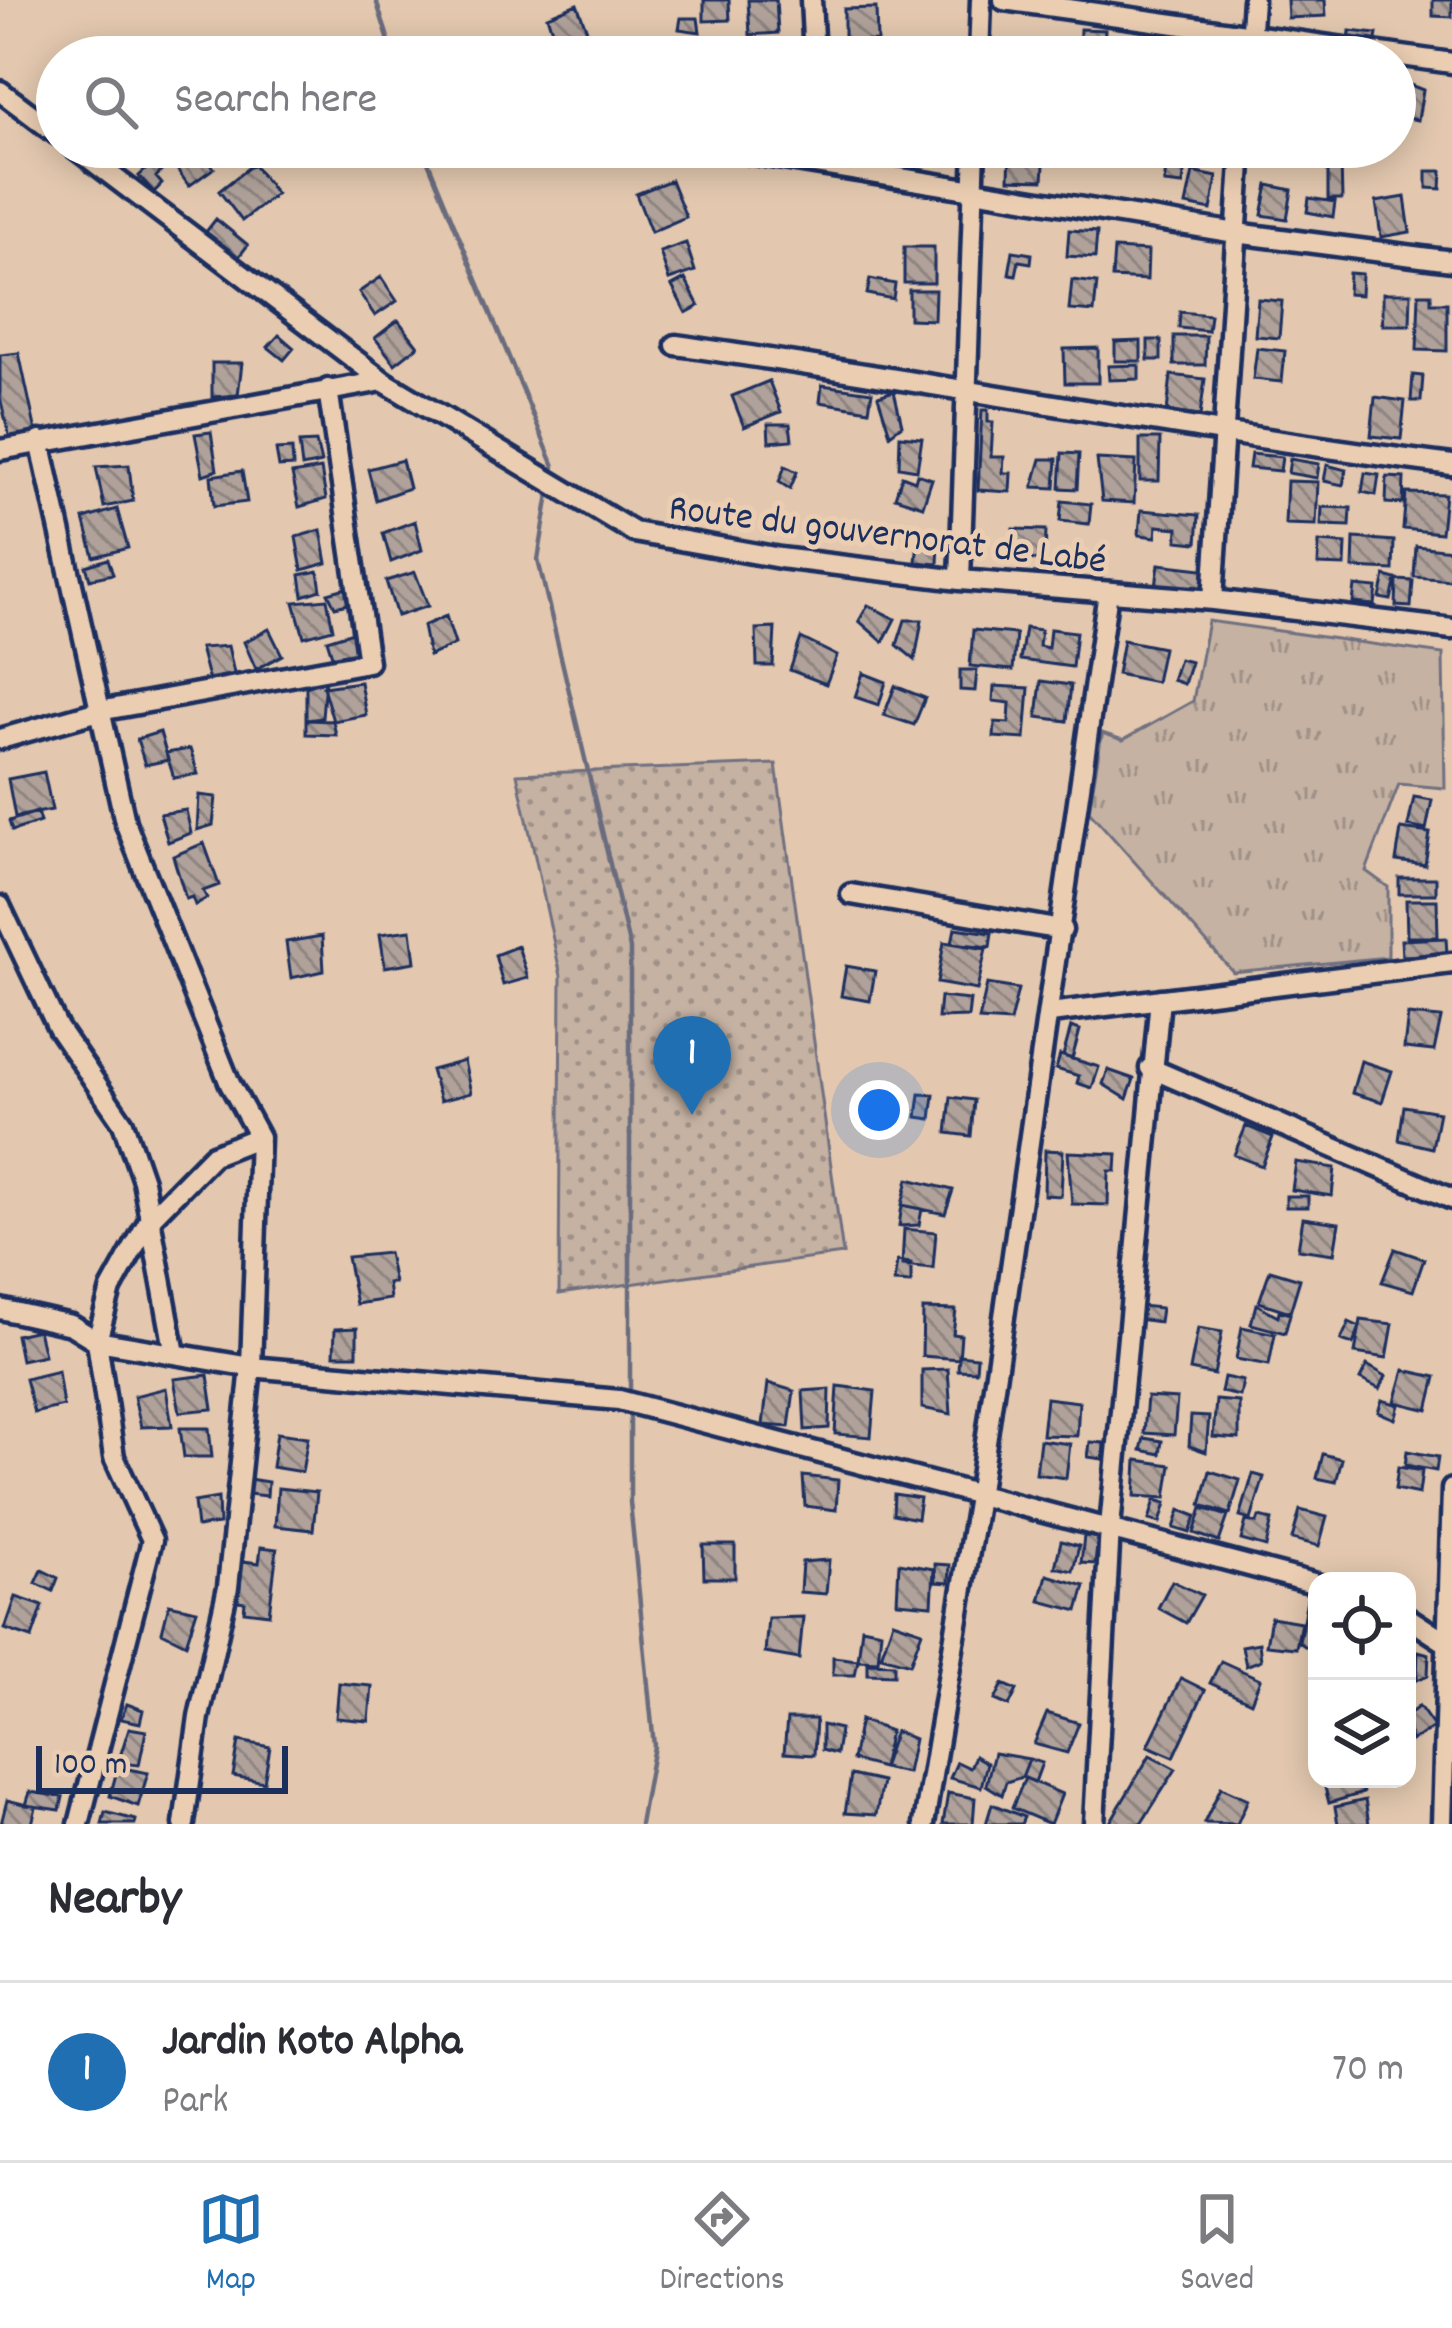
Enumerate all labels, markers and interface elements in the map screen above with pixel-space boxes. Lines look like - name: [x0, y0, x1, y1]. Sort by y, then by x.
- search box: [36, 36, 1416, 168]
- icon: search: [78, 69, 144, 135]
- text: Search here: [174, 70, 377, 134]
- street label: Route du gouvernorat de Labé: [665, 483, 1109, 592]
- pin: 1: [653, 1016, 731, 1115]
- your location: [849, 1080, 909, 1140]
- map controls: [1308, 1572, 1416, 1788]
- button: locate: [1308, 1572, 1416, 1680]
- button: layers: [1308, 1680, 1416, 1788]
- scale bar: [36, 1740, 288, 1793]
- text: 100 m: [54, 1743, 127, 1790]
- text: Nearby: [48, 1866, 181, 1938]
- text: Jardin Koto Alpha: [162, 2012, 462, 2076]
- text: 1: [83, 2044, 91, 2099]
- text: 70 m: [1332, 2044, 1404, 2099]
- text: Park: [162, 2076, 228, 2131]
- tab: Map: [198, 2186, 264, 2305]
- tab: Directions: [660, 2186, 785, 2305]
- tab: Saved: [1180, 2186, 1254, 2305]

